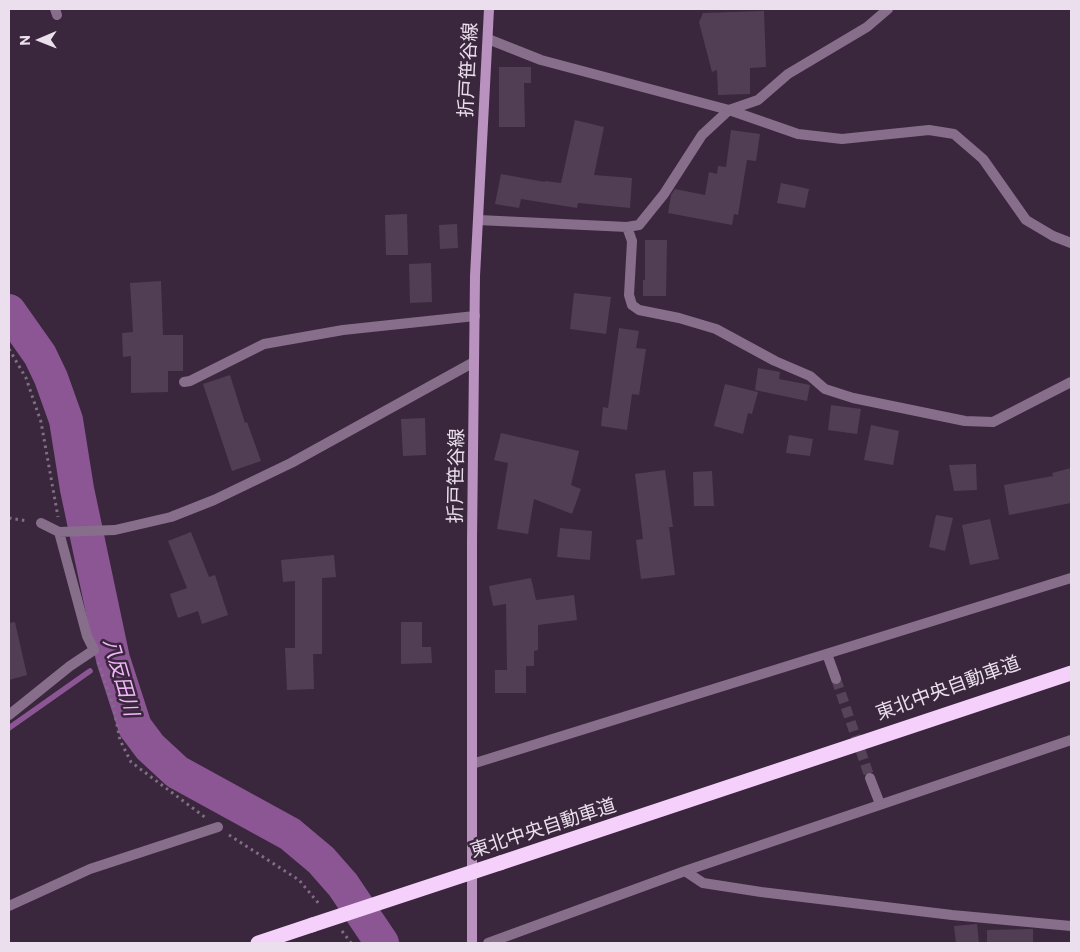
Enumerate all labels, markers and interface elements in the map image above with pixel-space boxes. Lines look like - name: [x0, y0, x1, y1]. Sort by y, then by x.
- north arrow: [15, 15, 65, 65]
- street label: 折戸笹谷線: [454, 22, 482, 118]
- text: N: [16, 35, 33, 46]
- street label: 折戸笹谷線: [444, 428, 468, 524]
- water label: 八反田川: [98, 635, 144, 719]
- street label: 東北中央自動車道: [873, 651, 1023, 725]
- street label: 東北中央自動車道: [467, 794, 619, 862]

